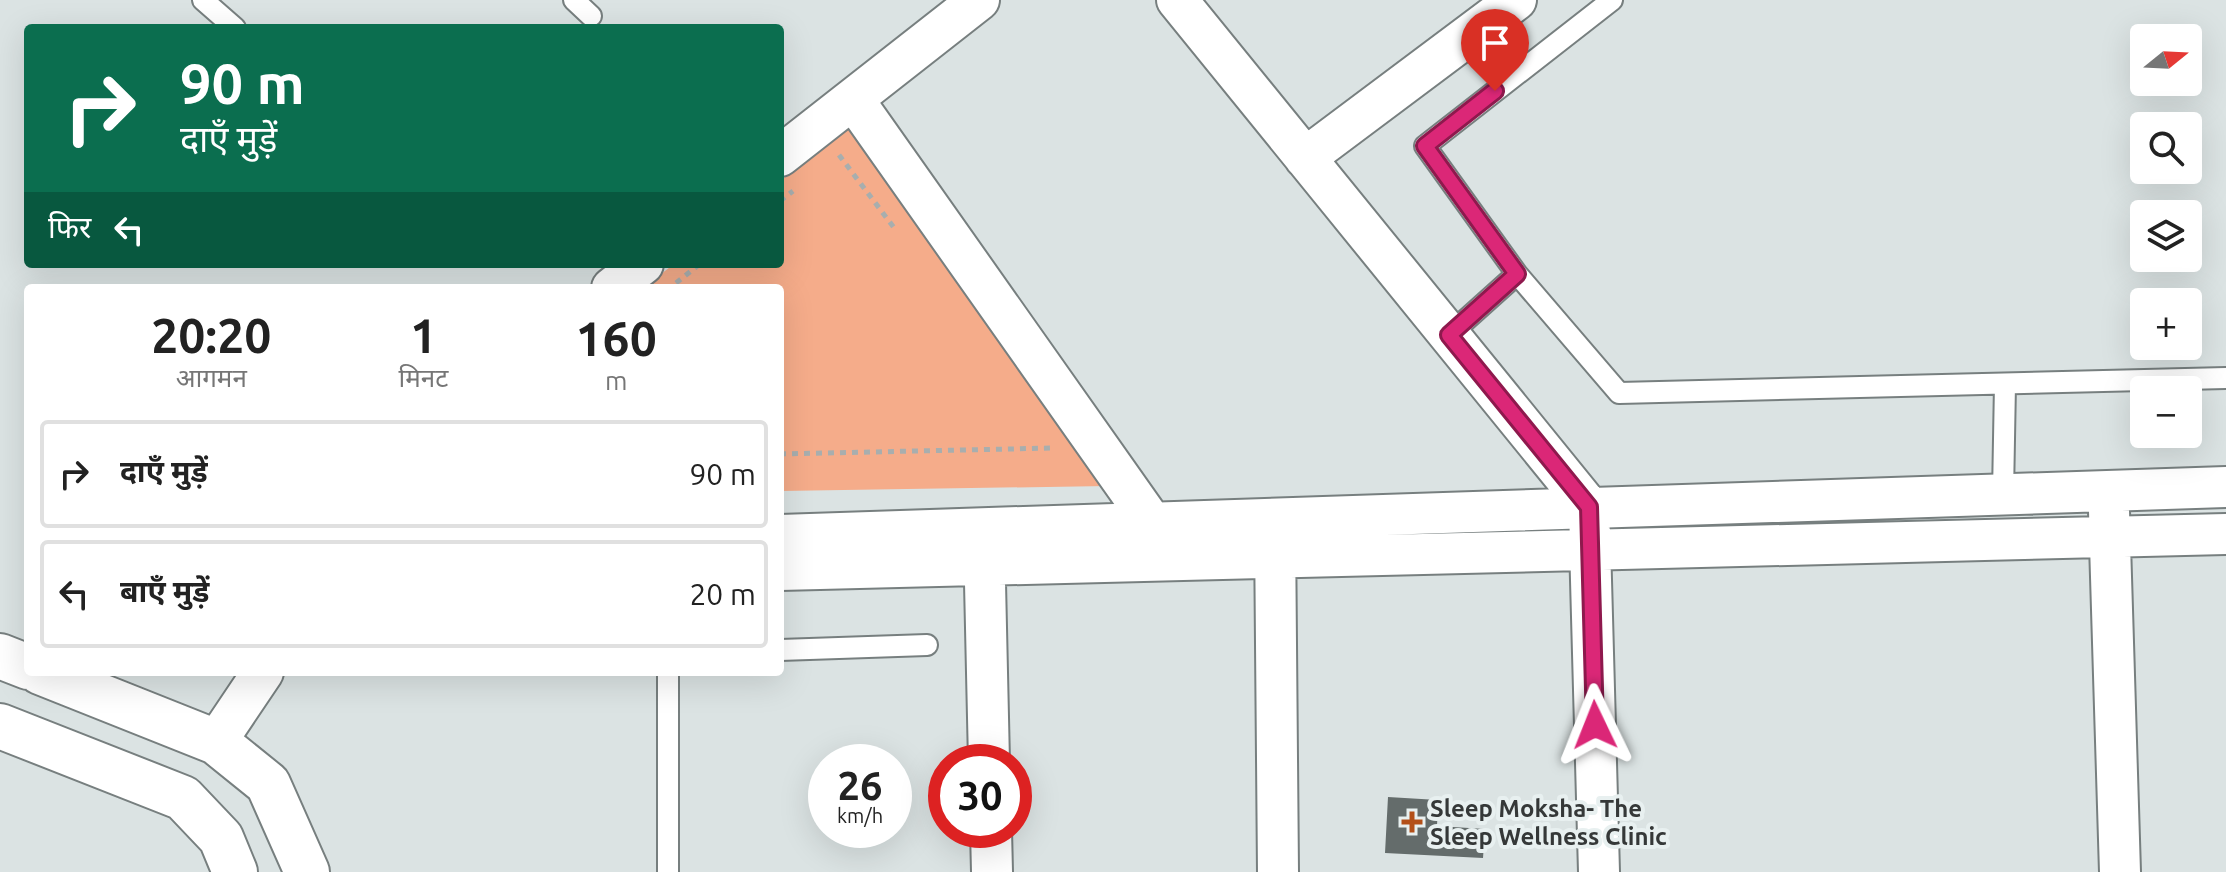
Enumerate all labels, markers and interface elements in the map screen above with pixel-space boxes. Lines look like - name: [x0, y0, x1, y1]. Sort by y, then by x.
- pin: [1461, 9, 1529, 91]
- icon: arrive: [1473, 21, 1517, 65]
- north arrow: [2130, 24, 2202, 96]
- map controls: [2130, 24, 2202, 448]
- text: 90 m: [180, 52, 305, 115]
- icon: right: [48, 56, 152, 160]
- button: search: [2130, 112, 2202, 184]
- text: दाएँ मुड़ें: [180, 118, 277, 159]
- button: layers: [2130, 200, 2202, 272]
- icon: left: [107, 208, 151, 252]
- text: फिर: [48, 210, 91, 244]
- button: +: [2130, 288, 2202, 360]
- text: 20:20: [151, 308, 271, 362]
- text: 1: [410, 308, 437, 362]
- text: 160: [576, 311, 657, 365]
- text: आगमन: [176, 363, 247, 392]
- text: मिनट: [399, 363, 448, 392]
- text: m: [605, 366, 627, 395]
- button: −: [2130, 376, 2202, 448]
- icon: right: [52, 452, 96, 496]
- text: दाएँ मुड़ें: [120, 454, 208, 488]
- text: 90 m: [689, 457, 756, 491]
- icon: left: [52, 572, 96, 616]
- text: बाएँ मुड़ें: [120, 574, 209, 608]
- text: 20 m: [689, 577, 756, 611]
- position arrow: [1553, 683, 1637, 767]
- speed limit sign: 30: [928, 744, 1032, 848]
- text: 26: [837, 763, 883, 808]
- place label: Sleep Moksha- The Sleep Wellness Clinic: [1430, 795, 1667, 850]
- text: km/h: [837, 804, 883, 827]
- marker: Sleep Moksha- The Sleep Wellness Clinic: [1401, 811, 1423, 833]

